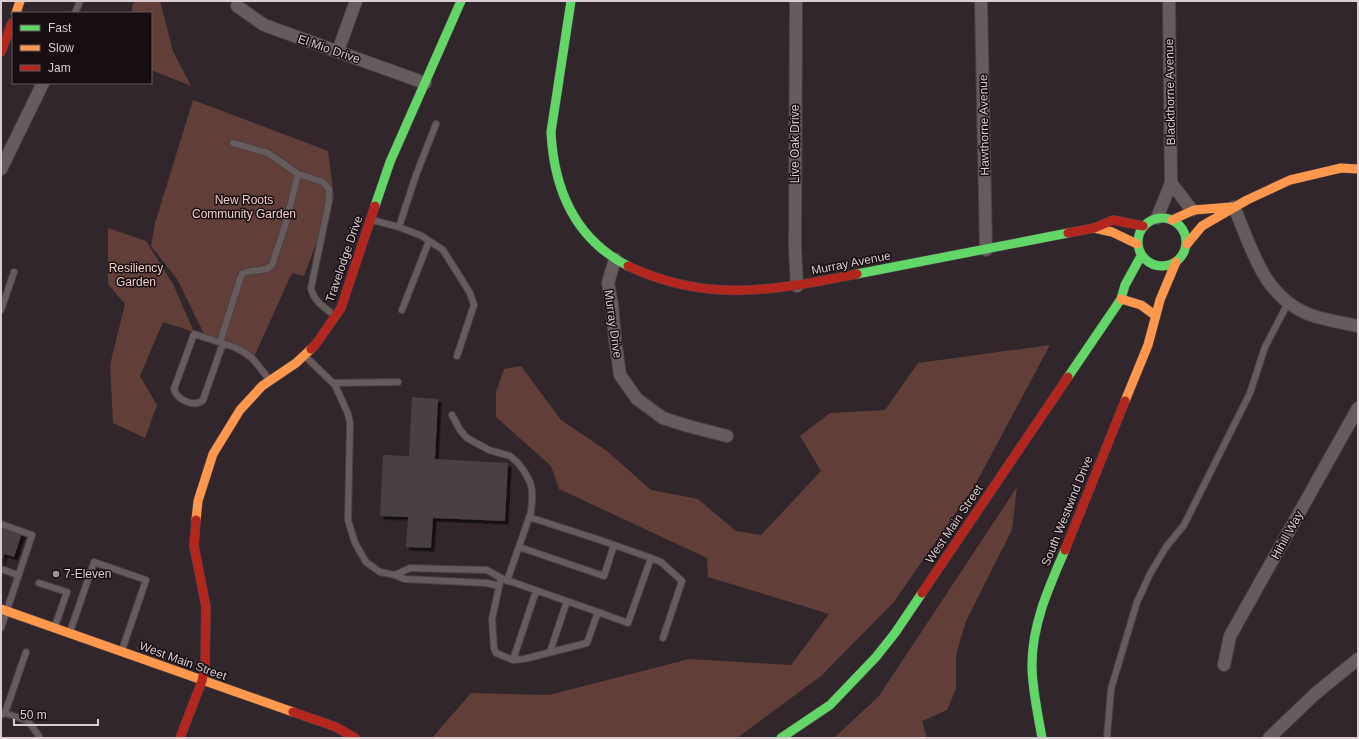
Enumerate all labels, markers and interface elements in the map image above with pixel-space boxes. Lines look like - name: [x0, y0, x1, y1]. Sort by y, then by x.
- legend: [12, 12, 152, 84]
- text: Fast: [48, 21, 72, 35]
- street label: El Mio Drive: [296, 32, 362, 66]
- street label: Blackthorne Avenue: [1162, 38, 1178, 145]
- text: Slow: [48, 41, 74, 55]
- text: Jam: [48, 61, 71, 75]
- street label: Hawthorne Avenue: [976, 74, 992, 176]
- street label: Live Oak Drive: [788, 104, 802, 183]
- park label: New Roots Community Garden: [192, 193, 296, 221]
- street label: Travelodge Drive: [323, 213, 366, 304]
- street label: Murray Avenue: [810, 248, 892, 278]
- park label: Resiliency Garden: [109, 261, 163, 289]
- street label: Murray Drive: [601, 289, 625, 359]
- street label: South Westwind Drive: [1038, 453, 1096, 568]
- street label: West Main Street: [923, 481, 986, 566]
- street label: Hihill Way: [1268, 508, 1306, 562]
- place label: 7-Eleven: [64, 567, 111, 581]
- marker: 7-Eleven: [51, 569, 61, 579]
- street label: West Main Street: [137, 639, 229, 684]
- scale bar: [14, 701, 98, 727]
- text: 50 m: [20, 708, 47, 722]

